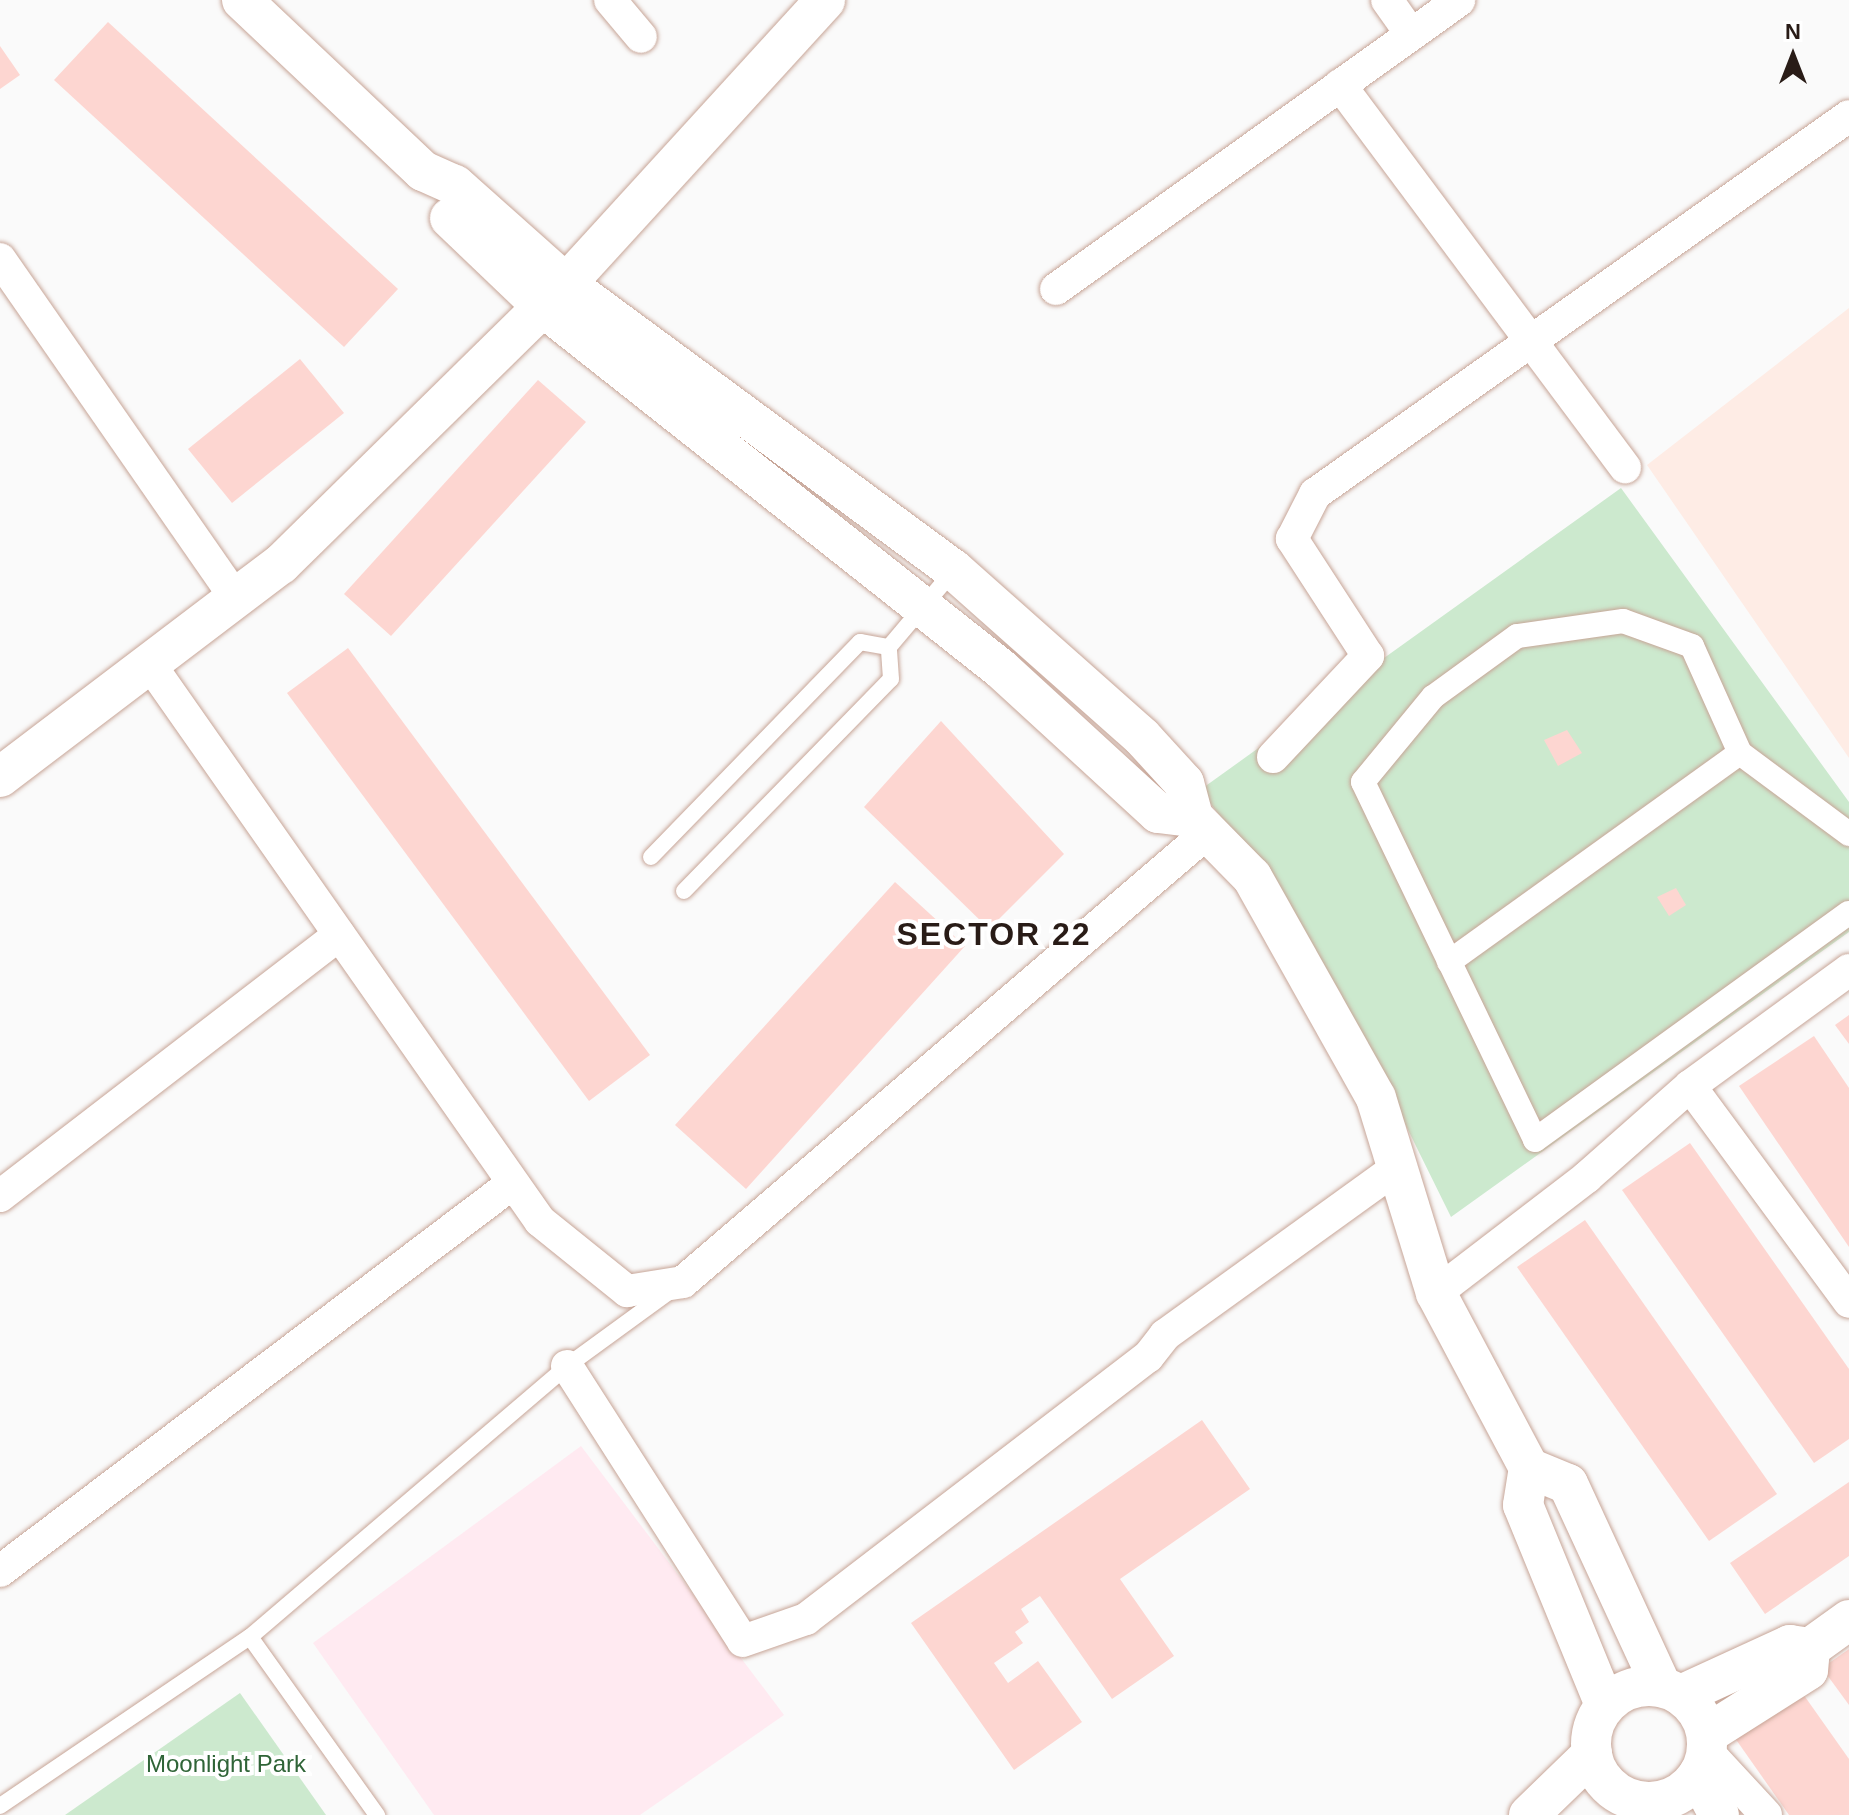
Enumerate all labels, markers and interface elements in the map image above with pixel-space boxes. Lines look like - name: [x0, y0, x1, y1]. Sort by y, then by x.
- north arrow: [1753, 16, 1833, 96]
- text: N: [1785, 19, 1801, 44]
- district label: SECTOR 22: [896, 915, 1092, 953]
- park label: Moonlight Park: [146, 1750, 306, 1778]

